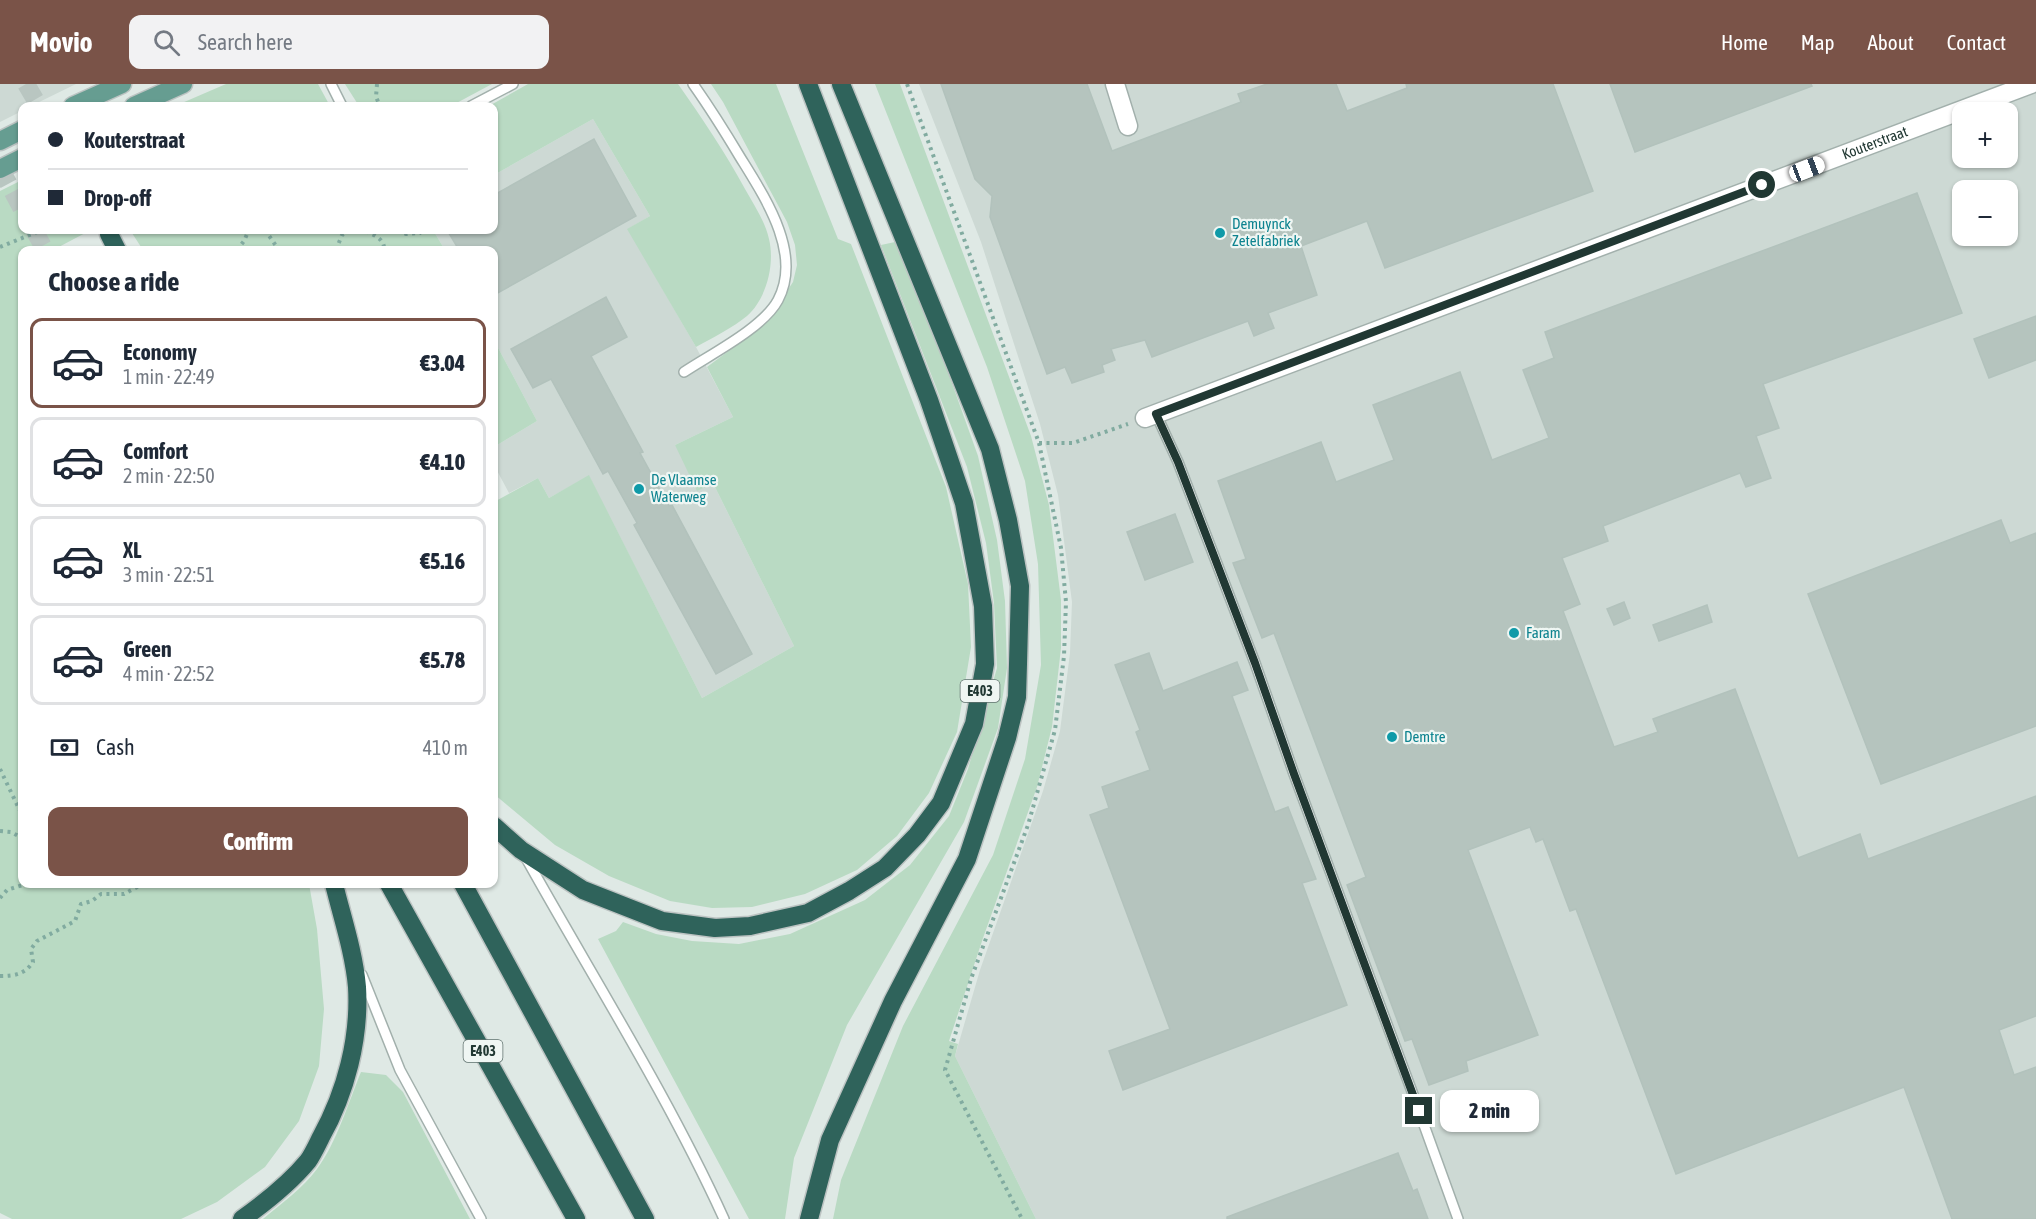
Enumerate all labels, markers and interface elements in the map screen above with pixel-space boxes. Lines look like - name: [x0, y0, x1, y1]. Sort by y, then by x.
- search box: [129, 15, 549, 69]
- text: Movio: [30, 26, 93, 58]
- icon: search: [150, 26, 183, 59]
- text: Search here: [198, 29, 293, 55]
- text: Home: [1721, 30, 1768, 54]
- text: Map: [1801, 30, 1835, 54]
- text: About: [1868, 30, 1914, 54]
- text: Contact: [1947, 30, 2006, 54]
- map controls: [1952, 102, 2018, 246]
- button: +: [1952, 102, 2018, 168]
- street label: Kouterstraat: [1839, 122, 1910, 162]
- text: Kouterstraat: [84, 127, 185, 153]
- car: [1787, 154, 1827, 184]
- route start: [1748, 171, 1775, 198]
- button: −: [1952, 180, 2018, 246]
- text: Drop-off: [84, 185, 151, 211]
- place label: Demuynck Zetelfabriek: [1232, 215, 1300, 249]
- marker: Demuynck Zetelfabriek: [1213, 226, 1227, 240]
- text: Choose a ride: [48, 266, 180, 297]
- icon: car: [51, 336, 105, 390]
- text: Economy: [123, 339, 197, 365]
- text: €3.04: [420, 350, 465, 376]
- text: 1 min · 22:49: [123, 365, 215, 388]
- icon: car: [51, 435, 105, 489]
- text: Comfort: [123, 438, 188, 464]
- text: €4.10: [420, 449, 465, 475]
- text: 2 min · 22:50: [123, 464, 215, 487]
- place label: De Vlaamse Waterweg: [651, 471, 717, 505]
- marker: De Vlaamse Waterweg: [632, 482, 646, 496]
- icon: car: [51, 534, 105, 588]
- text: XL: [123, 537, 141, 563]
- text: €5.16: [420, 548, 465, 574]
- text: 3 min · 22:51: [123, 563, 215, 586]
- place label: Faram: [1526, 624, 1561, 641]
- marker: Faram: [1507, 626, 1521, 640]
- icon: car: [51, 633, 105, 687]
- text: Green: [123, 636, 172, 662]
- text: €5.78: [420, 647, 465, 673]
- text: 4 min · 22:52: [123, 662, 215, 685]
- road number: E403: [960, 680, 1000, 702]
- place label: Demtre: [1404, 728, 1446, 745]
- marker: Demtre: [1385, 730, 1399, 744]
- icon: cash: [48, 731, 81, 764]
- text: Cash: [96, 734, 135, 760]
- text: 410 m: [423, 736, 468, 759]
- button: Confirm: [48, 807, 468, 876]
- road number: E403: [464, 1040, 502, 1062]
- callout: 2 min: [1440, 1090, 1539, 1132]
- route end: [1405, 1097, 1432, 1124]
- text: 2 min: [1469, 1099, 1510, 1122]

